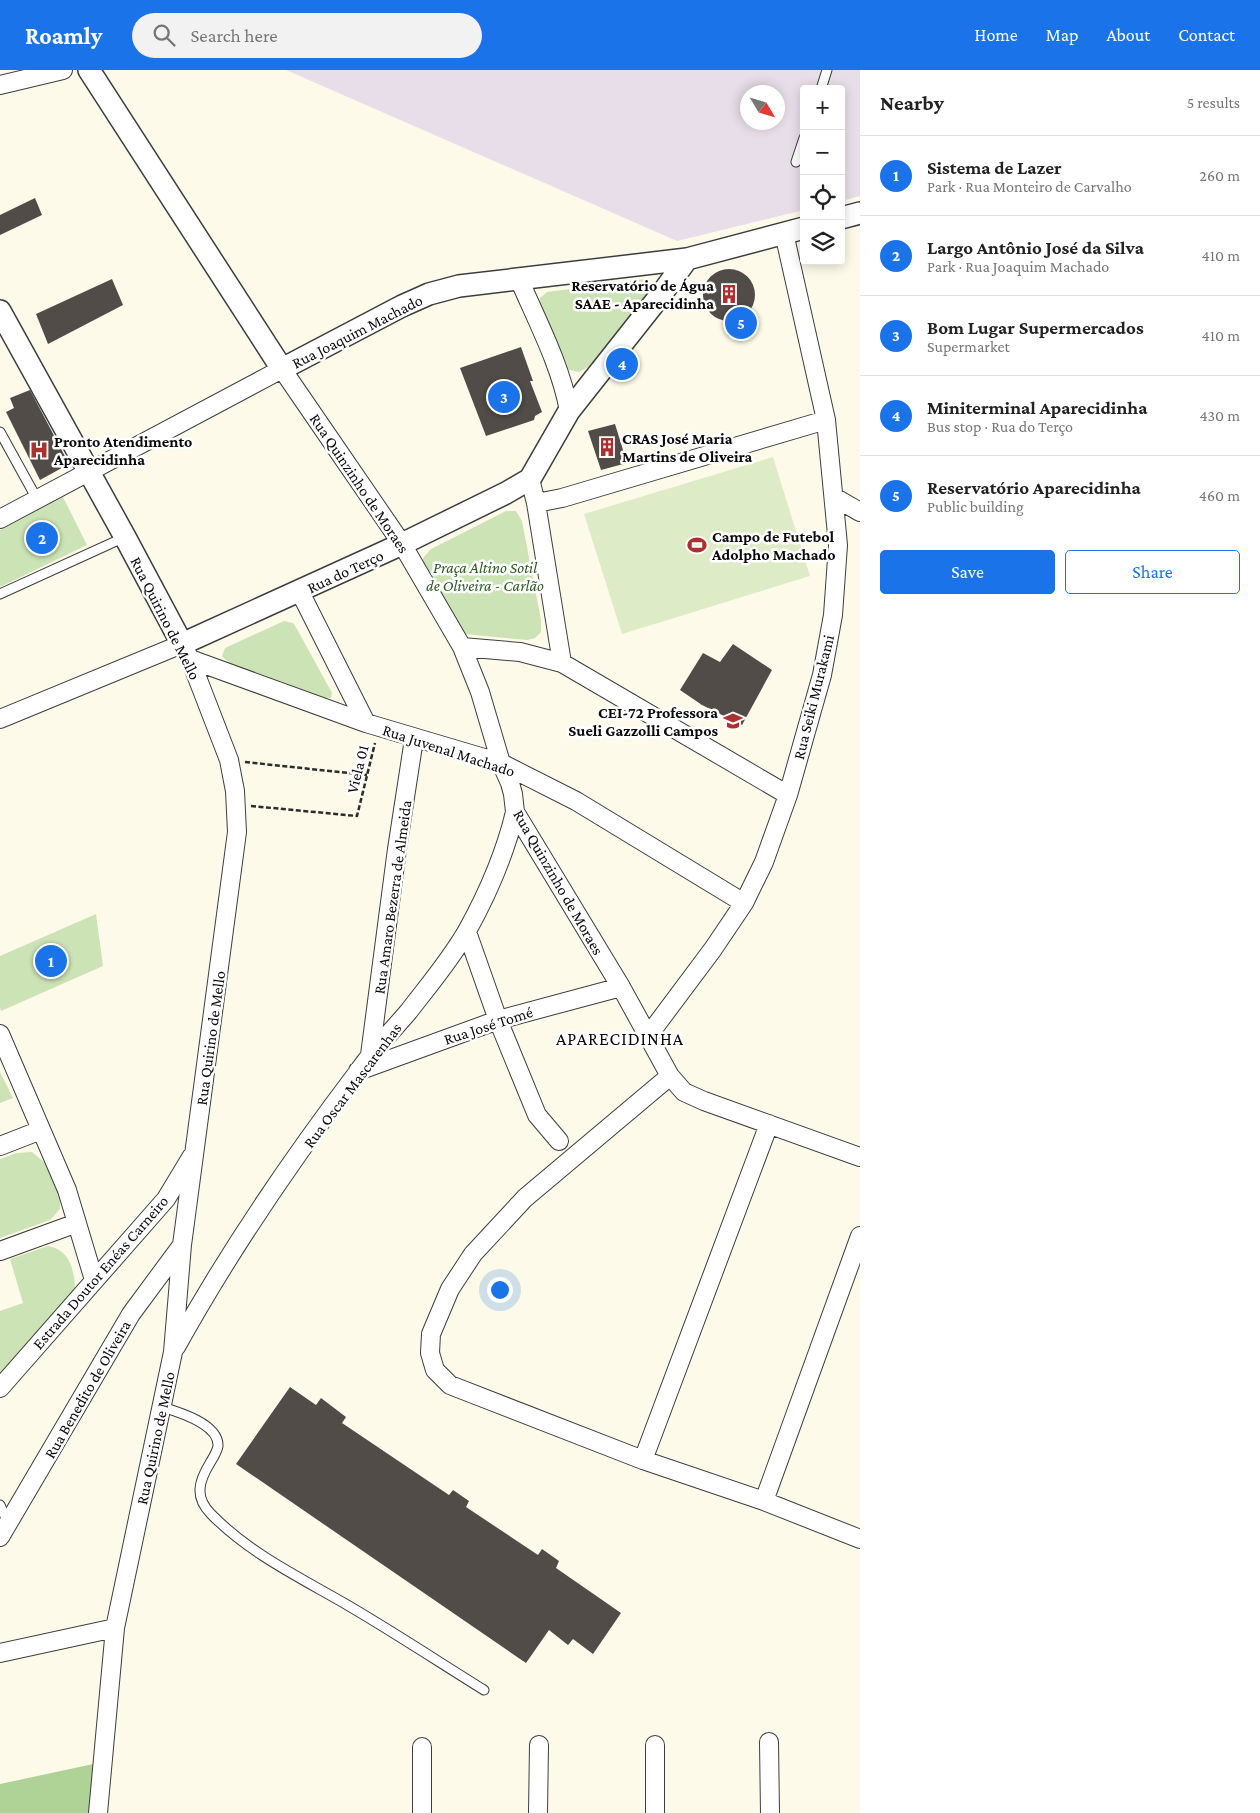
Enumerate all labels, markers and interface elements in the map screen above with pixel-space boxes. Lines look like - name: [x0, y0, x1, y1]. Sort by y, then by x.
- search box: [132, 13, 482, 58]
- icon: search: [150, 21, 178, 49]
- text: Roamly: [25, 22, 102, 49]
- text: Search here: [190, 25, 278, 46]
- text: Home: [975, 25, 1018, 45]
- text: Map: [1046, 25, 1078, 45]
- text: About: [1106, 25, 1150, 45]
- text: Contact: [1178, 25, 1235, 45]
- north arrow: [740, 85, 785, 130]
- map controls: [800, 85, 845, 265]
- button: +: [800, 85, 845, 130]
- text: Nearby: [880, 91, 944, 115]
- text: 5 results: [1187, 94, 1240, 111]
- button: −: [800, 130, 845, 175]
- text: Sistema de Lazer: [927, 157, 1062, 178]
- text: 1: [893, 167, 899, 184]
- text: 260 m: [1199, 167, 1240, 184]
- button: locate: [800, 175, 845, 220]
- text: Park · Rua Monteiro de Carvalho: [927, 178, 1132, 195]
- button: layers: [800, 220, 845, 265]
- text: Largo Antônio José da Silva: [927, 237, 1144, 258]
- text: 2: [892, 247, 900, 264]
- text: 410 m: [1202, 247, 1240, 264]
- text: Park · Rua Joaquim Machado: [927, 258, 1109, 275]
- place label: Reservatório de Água SAAE - Aparecidinha: [571, 277, 714, 312]
- building icon: Reservatório de Água SAAE - Aparecidinha: [718, 283, 740, 305]
- street label: Rua Joaquim Machado: [289, 291, 426, 373]
- pin: 5: [725, 304, 757, 342]
- text: Bom Lugar Supermercados: [927, 317, 1144, 338]
- text: 3: [892, 327, 900, 344]
- text: 410 m: [1202, 327, 1240, 344]
- text: Supermarket: [927, 338, 1010, 355]
- pin: 4: [606, 345, 638, 383]
- pin: 3: [488, 378, 520, 416]
- text: Miniterminal Aparecidinha: [927, 397, 1147, 418]
- text: 4: [892, 407, 900, 424]
- text: 430 m: [1199, 407, 1240, 424]
- street label: Rua Quinzinho de Moraes: [307, 410, 413, 556]
- text: Bus stop · Rua do Terço: [927, 418, 1073, 435]
- place label: CRAS José Maria Martins de Oliveira: [622, 430, 753, 465]
- place label: Pronto Atendimento Aparecidinha: [53, 433, 192, 468]
- building icon: CRAS José Maria Martins de Oliveira: [596, 436, 618, 458]
- hospital icon: Pronto Atendimento Aparecidinha: [28, 439, 50, 461]
- text: Reservatório Aparecidinha: [927, 477, 1141, 498]
- text: 5: [892, 487, 900, 504]
- text: 460 m: [1199, 487, 1240, 504]
- text: Public building: [927, 498, 1024, 515]
- pin: 2: [26, 519, 58, 557]
- place label: Campo de Futebol Adolpho Machado: [711, 528, 836, 563]
- sports icon: Campo de Futebol Adolpho Machado: [686, 534, 708, 556]
- street label: Rua do Terço: [305, 546, 386, 597]
- button: Save: [880, 550, 1055, 594]
- button: Share: [1065, 550, 1240, 594]
- street label: Rua Quirino de Mello: [127, 554, 204, 682]
- park label: Praça Altino Sotil de Oliveira - Carlão: [426, 559, 544, 594]
- street label: Rua Seiki Murakami: [790, 633, 837, 761]
- place label: CEI-72 Professora Sueli Gazzolli Campos: [568, 704, 718, 739]
- school or university icon: CEI-72 Professora Sueli Gazzolli Campos: [722, 710, 744, 732]
- street label: Rua Juvenal Machado: [380, 721, 517, 781]
- street label: Viela 01: [343, 743, 372, 795]
- street label: Rua Amaro Bezerra de Almeida: [370, 798, 415, 995]
- street label: Rua Quinzinho de Moraes: [510, 807, 607, 958]
- pin: 1: [35, 942, 67, 980]
- street label: Rua Quirino de Mello: [193, 970, 228, 1106]
- street label: Rua José Tomé: [442, 1003, 535, 1049]
- street label: Rua Oscar Mascarenhas: [300, 1020, 405, 1151]
- district label: APARECIDINHA: [556, 1029, 684, 1049]
- street label: Estrada Doutor Enéas Carneiro: [29, 1192, 172, 1352]
- your location: [487, 1277, 513, 1303]
- street label: Rua Benedito de Oliveira: [41, 1317, 134, 1461]
- street label: Rua Quirino de Mello: [133, 1370, 178, 1506]

